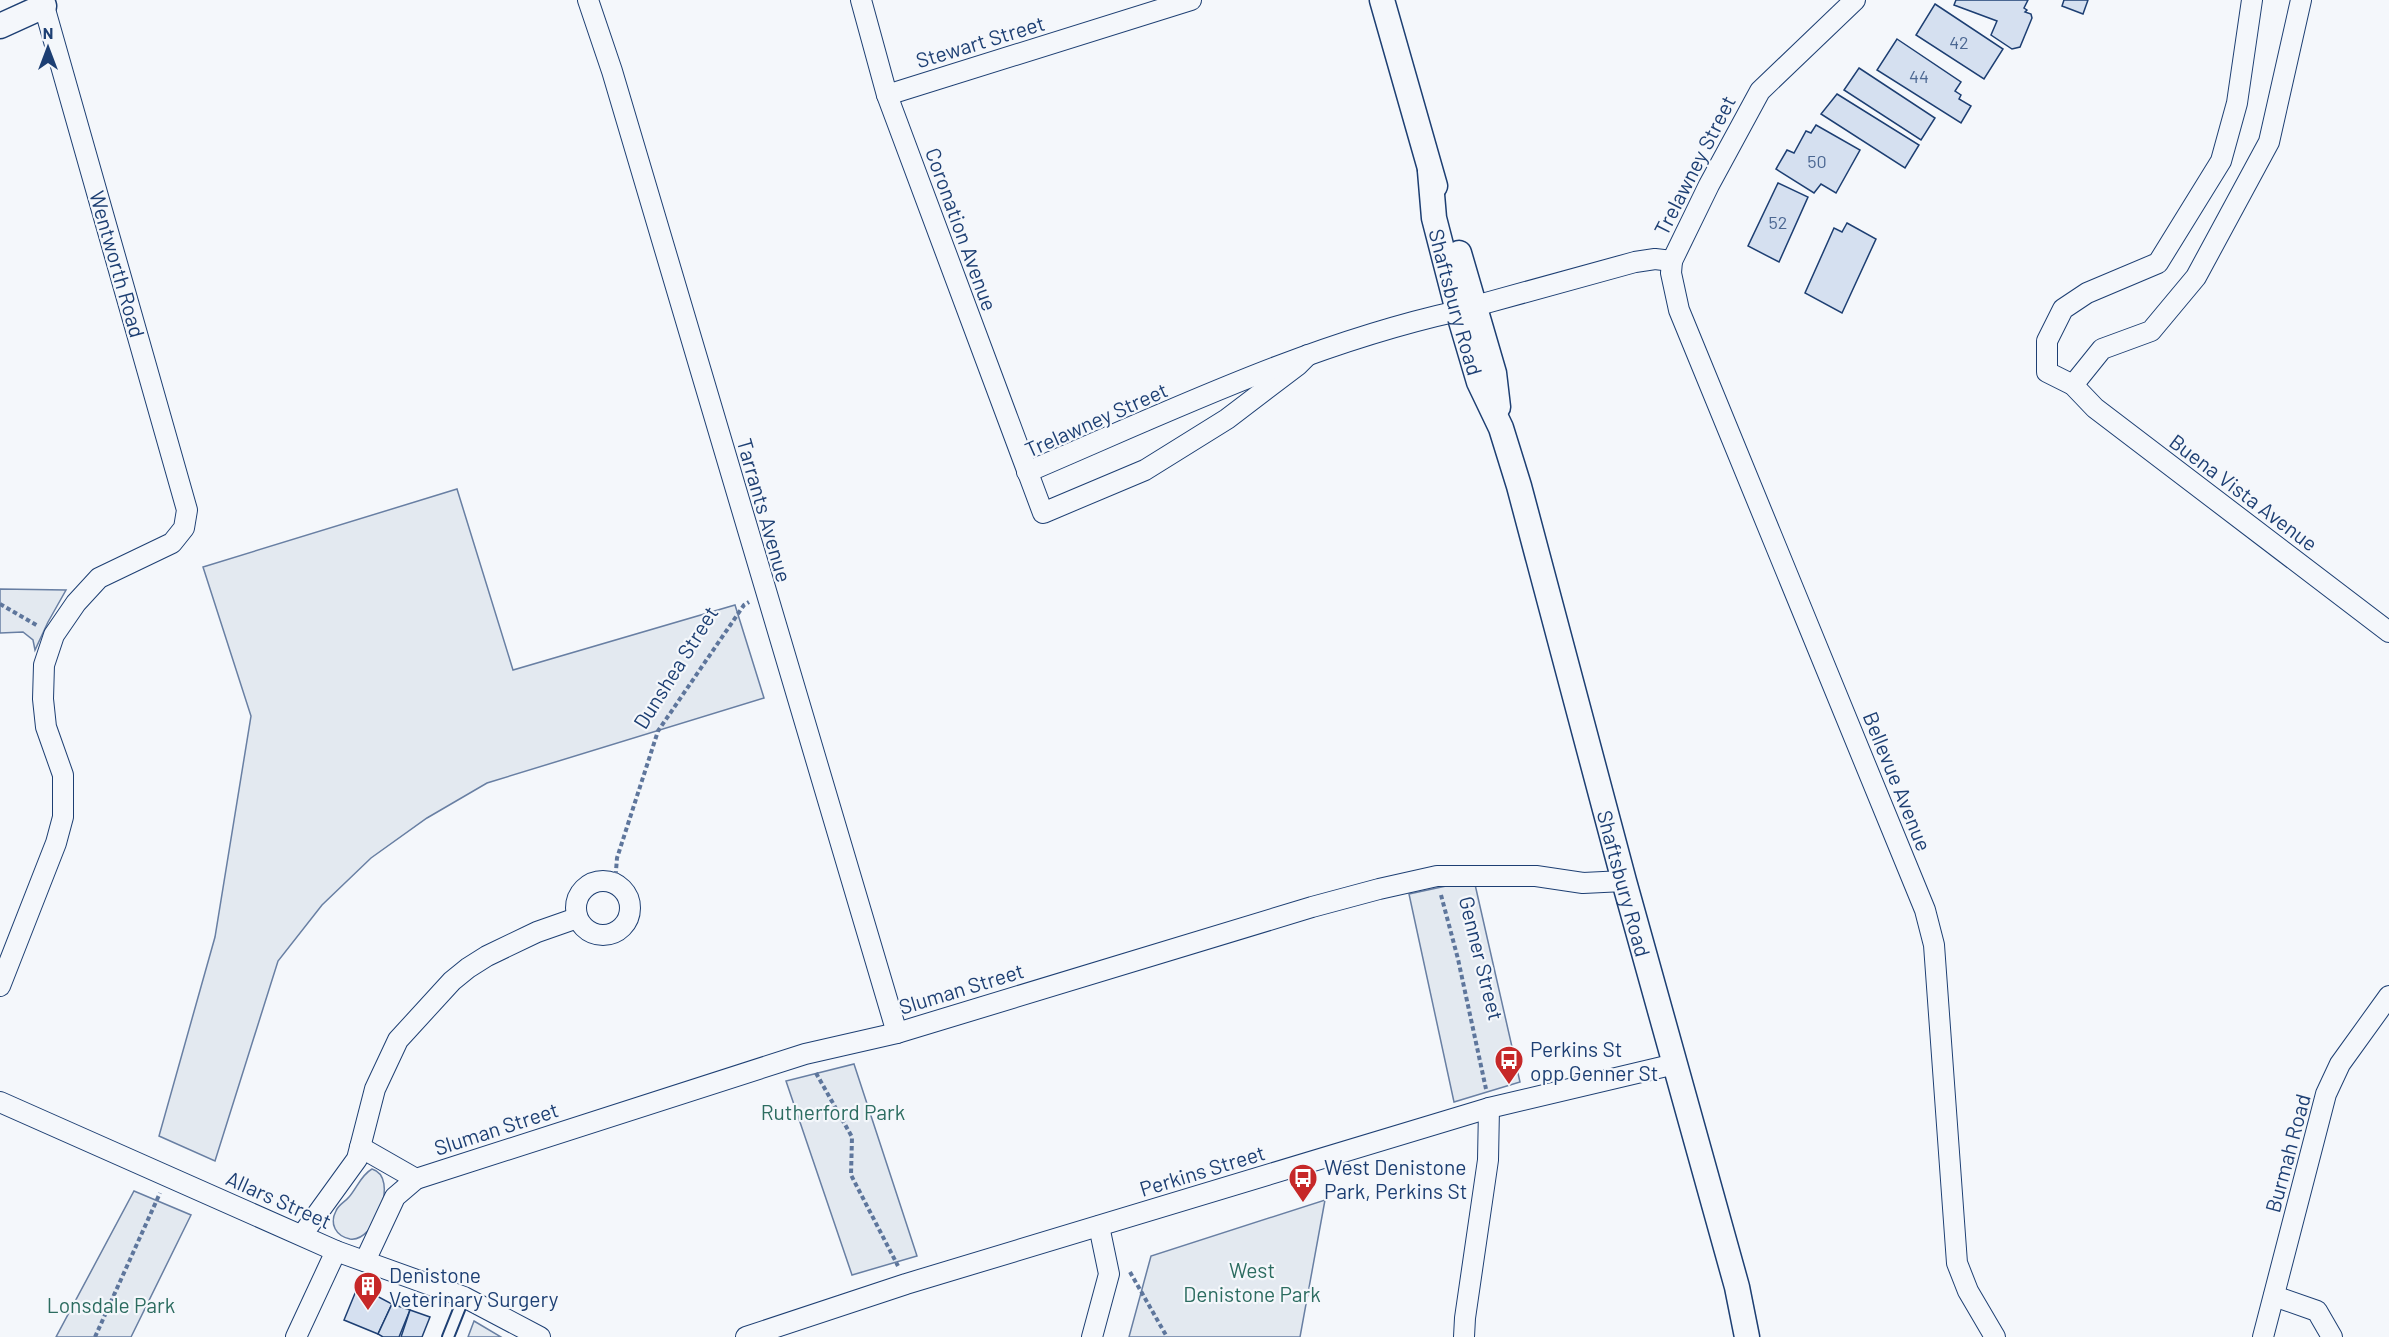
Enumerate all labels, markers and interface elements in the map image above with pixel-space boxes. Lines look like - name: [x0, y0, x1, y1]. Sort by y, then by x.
- street label: Stewart Street: [913, 10, 1047, 72]
- north arrow: [18, 18, 78, 78]
- text: N: [43, 23, 53, 42]
- house number: 42: [1949, 31, 1969, 53]
- house number: 44: [1909, 65, 1929, 87]
- street label: Trelawney Street: [1648, 91, 1740, 239]
- street label: Coronation Avenue: [921, 144, 1003, 314]
- house number: 50: [1807, 150, 1827, 172]
- street label: Wentworth Road: [85, 188, 151, 340]
- house number: 52: [1769, 211, 1787, 233]
- street label: Shaftsbury Road: [1425, 226, 1489, 378]
- street label: Trelawney Street: [1021, 376, 1171, 462]
- street label: Buena Vista Avenue: [2165, 428, 2323, 556]
- street label: Tarrants Avenue: [733, 435, 797, 585]
- street label: Dunshea Street: [627, 601, 723, 733]
- street label: Bellevue Avenue: [1859, 708, 1937, 854]
- street label: Shaftsbury Road: [1593, 807, 1657, 959]
- street label: Genner Street: [1455, 893, 1509, 1023]
- street label: Sluman Street: [896, 957, 1026, 1019]
- place label: Perkins St opp Genner St: [1530, 1036, 1658, 1085]
- bus stop icon: Perkins St opp Genner St: [1493, 1044, 1525, 1086]
- street label: Burmah Road: [2259, 1091, 2315, 1215]
- street label: Sluman Street: [431, 1096, 561, 1160]
- park label: Rutherford Park: [761, 1099, 905, 1124]
- street label: Perkins Street: [1136, 1139, 1268, 1201]
- place label: West Denistone Park, Perkins St: [1324, 1154, 1467, 1203]
- bus stop icon: West Denistone Park, Perkins St: [1287, 1162, 1319, 1204]
- street label: Allars Street: [223, 1165, 335, 1233]
- park label: West Denistone Park: [1183, 1257, 1321, 1306]
- place label: Denistone Veterinary Surgery: [389, 1262, 559, 1311]
- building icon: Denistone Veterinary Surgery: [352, 1270, 384, 1312]
- park label: Lonsdale Park: [47, 1292, 175, 1317]

